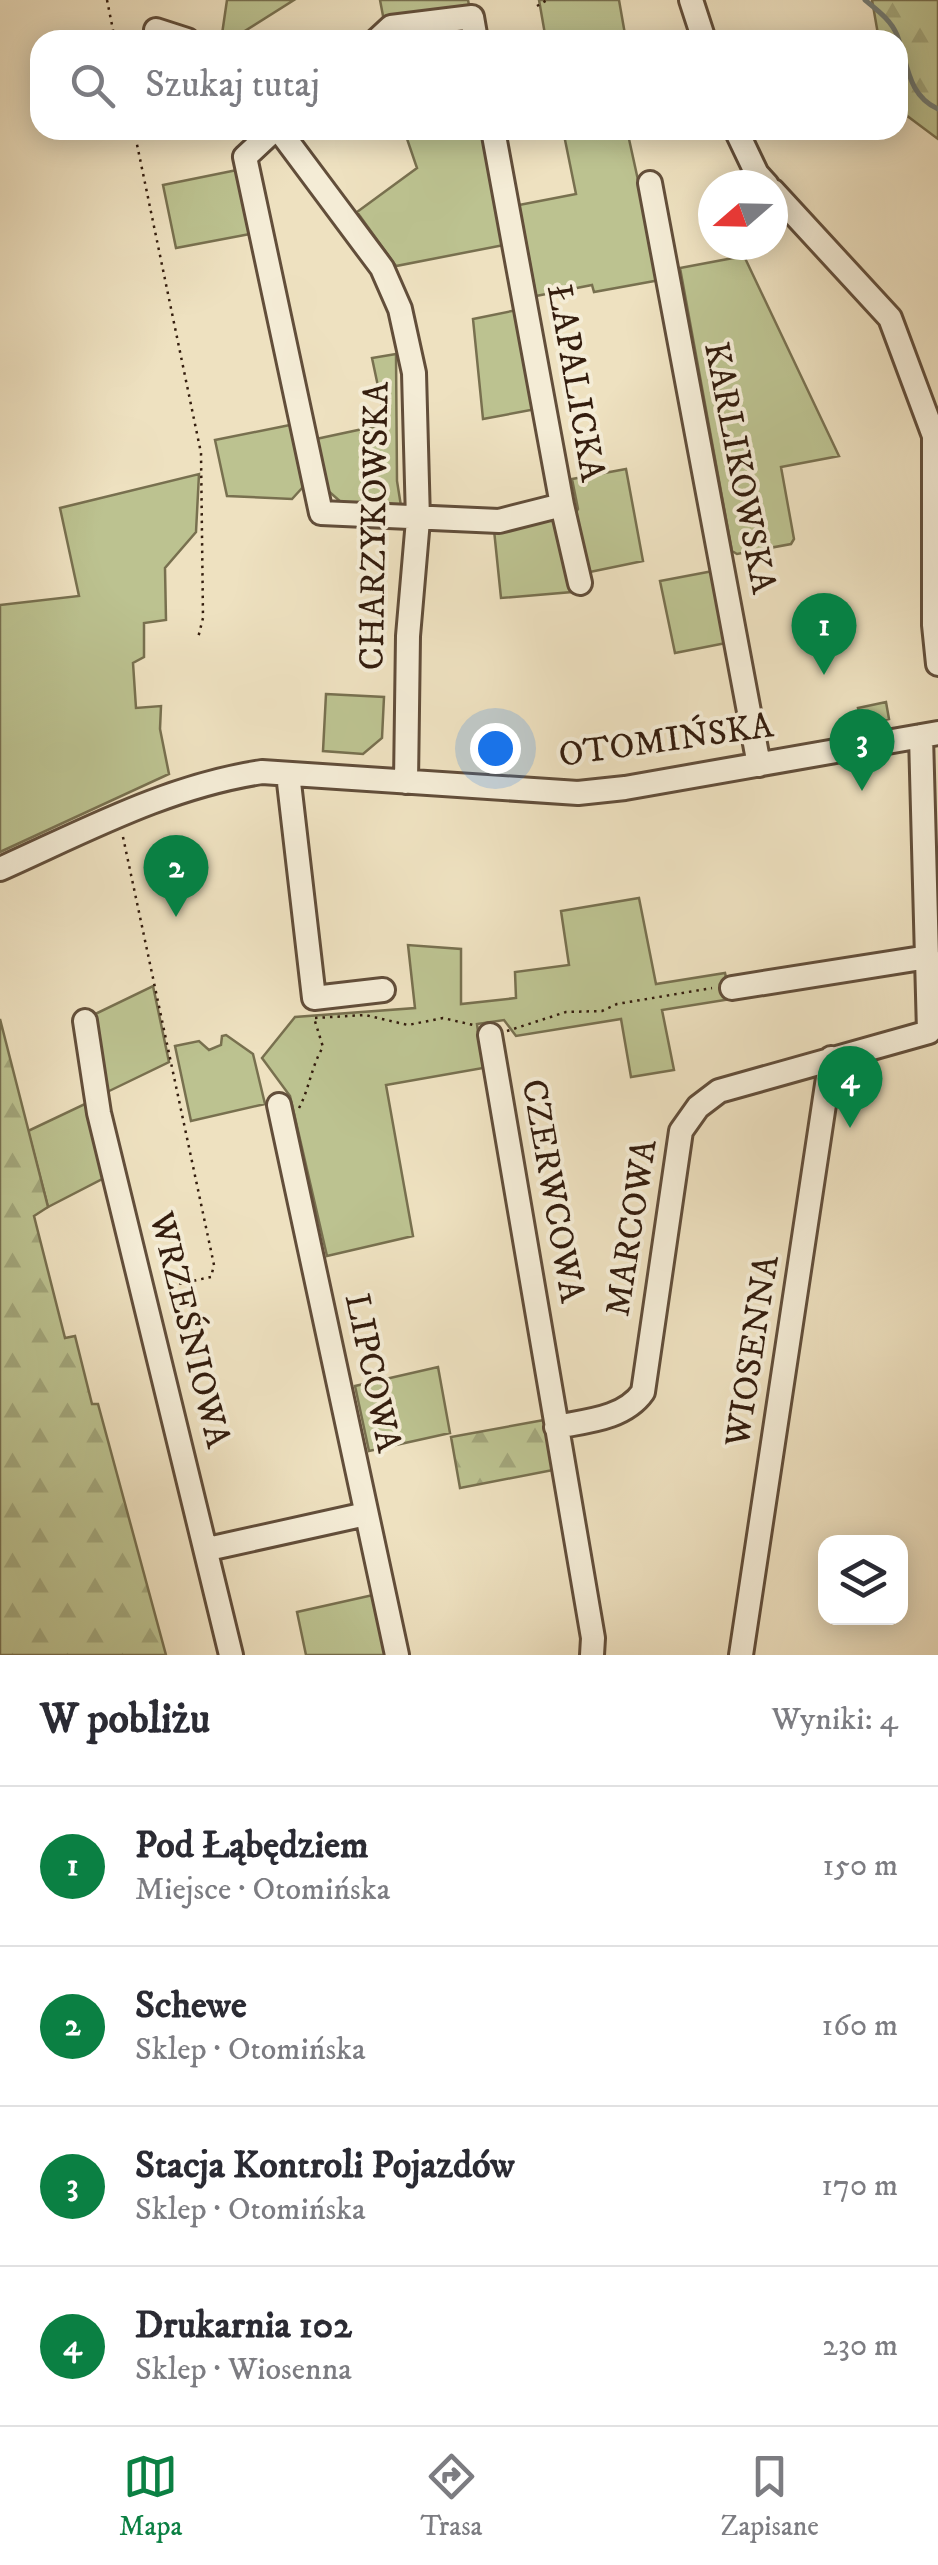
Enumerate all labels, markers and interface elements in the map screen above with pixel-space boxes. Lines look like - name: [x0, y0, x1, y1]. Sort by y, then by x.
- search box: [30, 30, 908, 140]
- icon: search: [65, 58, 120, 113]
- text: Szukaj tutaj: [145, 61, 320, 109]
- north arrow: [698, 170, 788, 260]
- street label: ŁAPALICKA: [536, 281, 614, 486]
- street label: KARLIKOWSKA: [693, 338, 785, 598]
- street label: CHARZYKOWSKA: [350, 381, 400, 671]
- pin: 1: [792, 592, 856, 675]
- street label: OTOMIŃSKA: [556, 703, 777, 778]
- pin: 3: [830, 708, 894, 791]
- your location: [470, 723, 521, 774]
- pin: 2: [144, 834, 208, 917]
- pin: 4: [818, 1046, 882, 1128]
- street label: CZERWCOWA: [511, 1076, 593, 1307]
- street label: MARCOWA: [596, 1136, 668, 1319]
- street label: WRZEŚNIOWA: [138, 1206, 241, 1453]
- street label: WIOSENNA: [716, 1252, 790, 1451]
- street label: LIPCOWA: [334, 1290, 410, 1457]
- map controls: [818, 1535, 908, 1625]
- button: layers: [818, 1535, 908, 1625]
- text: W pobliżu: [40, 1694, 210, 1746]
- text: Wyniki: 4: [772, 1700, 898, 1740]
- text: Pod Łąbędziem: [135, 1822, 369, 1870]
- text: 1: [67, 1846, 78, 1886]
- text: 150 m: [822, 1846, 898, 1886]
- text: Miejsce · Otomińska: [135, 1870, 390, 1910]
- text: Schewe: [135, 1982, 247, 2030]
- text: 2: [65, 2006, 80, 2046]
- text: 160 m: [822, 2006, 898, 2046]
- text: Sklep · Otomińska: [135, 2030, 366, 2070]
- text: Stacja Kontroli Pojazdów: [135, 2142, 515, 2190]
- text: 3: [67, 2166, 78, 2206]
- text: 170 m: [821, 2166, 898, 2206]
- text: Sklep · Otomińska: [135, 2190, 366, 2230]
- text: Drukarnia 102: [135, 2302, 352, 2350]
- text: 4: [63, 2326, 82, 2366]
- text: 230 m: [822, 2326, 898, 2366]
- text: Sklep · Wiosenna: [135, 2350, 352, 2390]
- tab: Mapa: [119, 2449, 182, 2544]
- tab: Trasa: [420, 2449, 482, 2544]
- tab: Zapisane: [720, 2449, 819, 2544]

